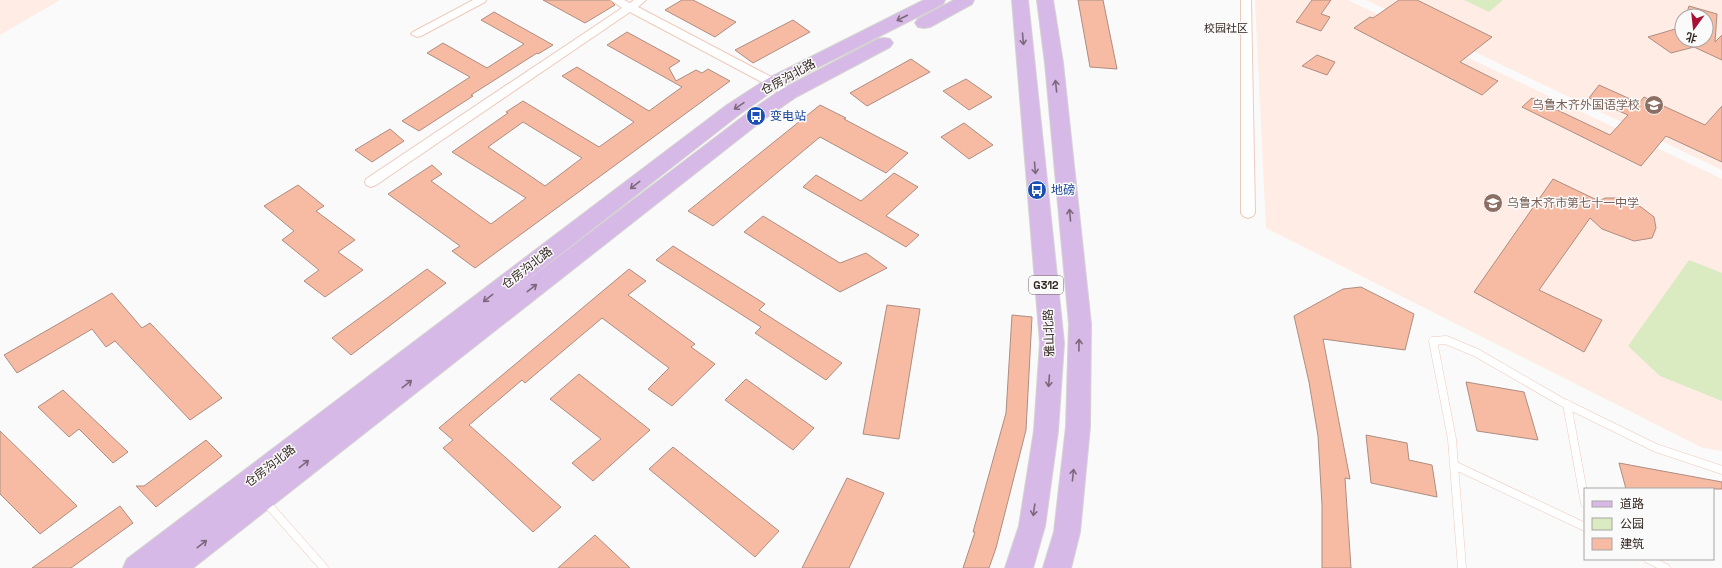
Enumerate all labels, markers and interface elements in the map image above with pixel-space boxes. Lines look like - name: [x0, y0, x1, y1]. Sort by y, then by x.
- north arrow: [1674, 8, 1714, 48]
- one-way arrow: [896, 14, 908, 22]
- district label: 校园社区: [1204, 21, 1248, 35]
- text: 北: [1684, 29, 1699, 46]
- one-way arrow: [1020, 32, 1027, 45]
- street label: 仓房沟北路: [758, 55, 818, 99]
- one-way arrow: [1053, 80, 1060, 93]
- school or university icon: 乌鲁木齐外国语学校: [1643, 94, 1665, 116]
- place label: 乌鲁木齐外国语学校: [1532, 97, 1640, 113]
- one-way arrow: [734, 102, 745, 110]
- bus stop icon: 变电站: [745, 105, 767, 127]
- place label: 变电站: [770, 108, 806, 124]
- one-way arrow: [1032, 161, 1039, 174]
- bus stop icon: 地磅: [1026, 179, 1048, 201]
- one-way arrow: [630, 180, 641, 189]
- place label: 地磅: [1051, 182, 1075, 198]
- school or university icon: 乌鲁木齐市第七十一中学: [1482, 192, 1504, 214]
- place label: 乌鲁木齐市第七十一中学: [1507, 195, 1639, 211]
- one-way arrow: [1066, 209, 1073, 222]
- street label: 仓房沟北路: [498, 243, 556, 293]
- road number: G312: [1029, 276, 1063, 294]
- one-way arrow: [527, 284, 538, 292]
- one-way arrow: [482, 294, 493, 302]
- street label: 雅山北路: [1040, 309, 1058, 357]
- one-way arrow: [1076, 339, 1083, 352]
- one-way arrow: [1046, 374, 1053, 387]
- one-way arrow: [402, 380, 413, 389]
- street label: 仓房沟北路: [241, 441, 299, 491]
- one-way arrow: [299, 459, 310, 468]
- one-way arrow: [1069, 469, 1077, 482]
- legend: [1584, 488, 1714, 560]
- text: 道路: [1620, 496, 1644, 512]
- one-way arrow: [1030, 504, 1038, 517]
- text: 公园: [1620, 516, 1644, 532]
- text: 建筑: [1620, 536, 1644, 552]
- one-way arrow: [196, 539, 207, 548]

